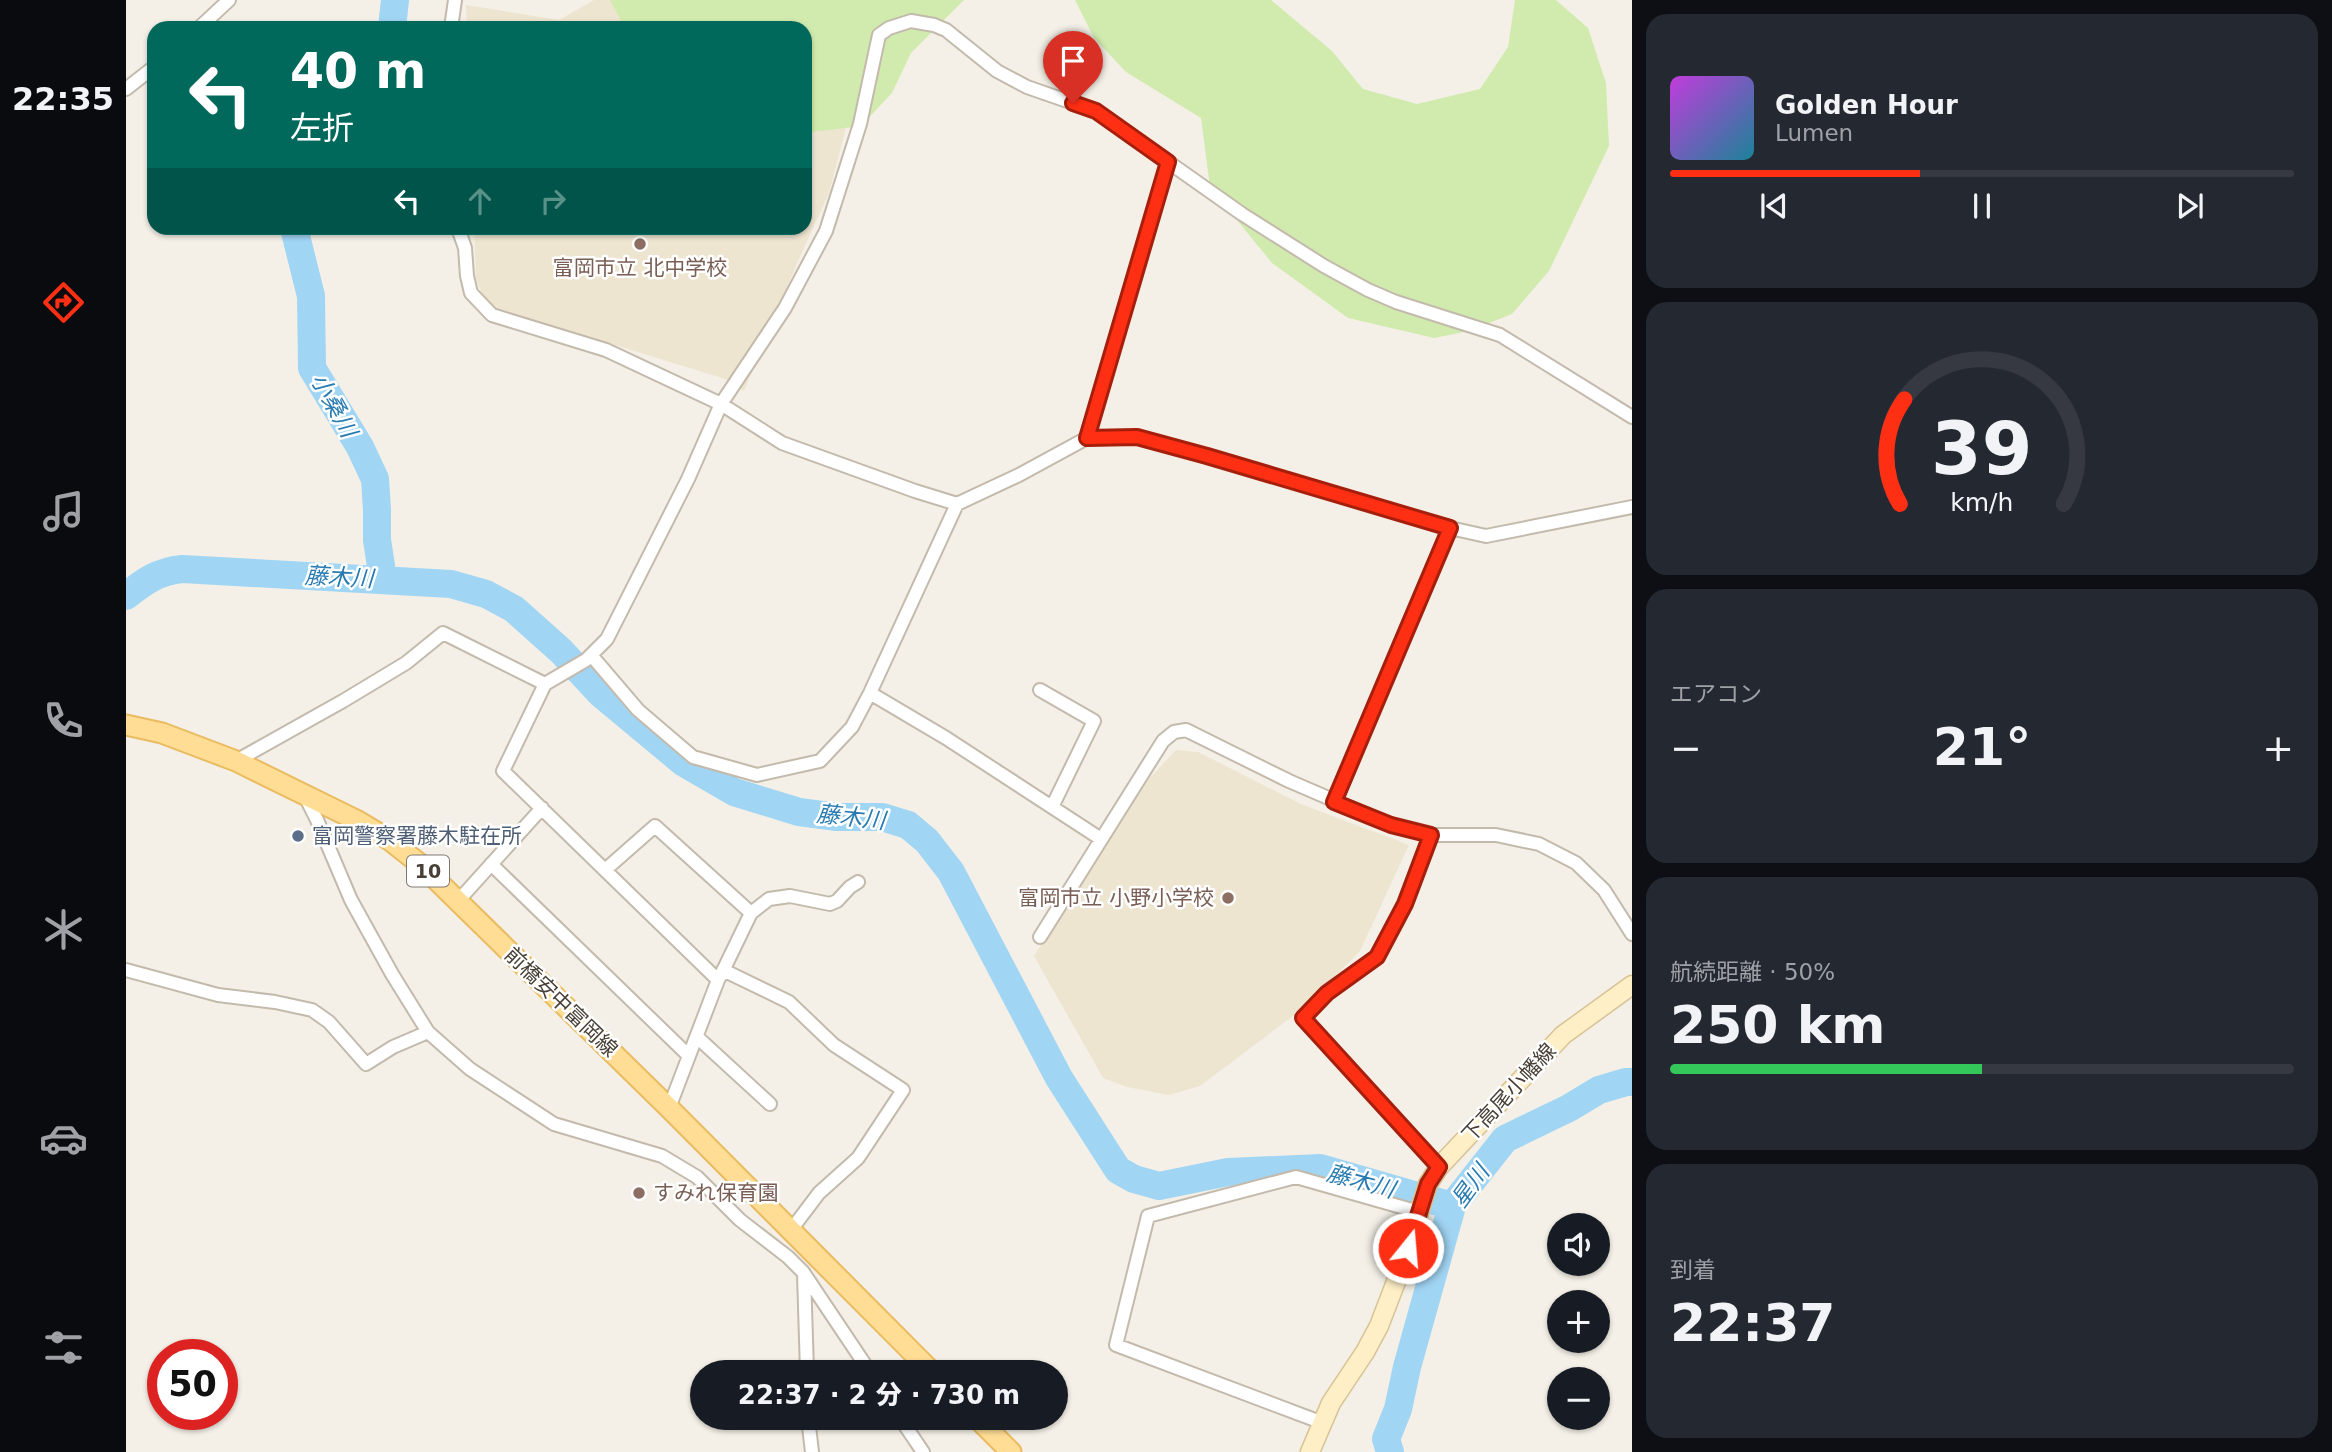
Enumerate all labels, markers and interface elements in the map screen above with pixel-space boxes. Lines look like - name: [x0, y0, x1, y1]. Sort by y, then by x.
- pin: [1043, 31, 1103, 103]
- icon: arrive: [1054, 42, 1092, 80]
- text: 40 m: [290, 43, 426, 100]
- icon: left: [175, 49, 266, 140]
- text: 22:35: [12, 80, 114, 118]
- text: Golden Hour: [1775, 90, 1958, 120]
- text: 左折: [290, 109, 354, 147]
- text: Lumen: [1775, 120, 1853, 146]
- icon: left: [388, 182, 426, 220]
- icon: ahead: [461, 182, 499, 220]
- icon: right: [534, 182, 572, 220]
- icon: previous: [1755, 187, 1793, 225]
- icon: pause: [1963, 187, 2001, 225]
- icon: next: [2171, 187, 2209, 225]
- marker: 富岡市立 北中学校: [632, 236, 648, 252]
- place label: 富岡市立 北中学校: [553, 256, 727, 280]
- icon: directions: [39, 278, 88, 327]
- water label: 小桑川: [306, 369, 364, 444]
- text: 39: [1931, 407, 2033, 492]
- icon: music: [39, 487, 88, 536]
- text: km/h: [1950, 488, 2014, 517]
- water label: 藤木川: [304, 562, 377, 592]
- text: エアコン: [1670, 681, 1762, 707]
- icon: phone: [39, 696, 88, 745]
- text: 21°: [1933, 717, 2031, 777]
- text: −: [1670, 726, 1702, 770]
- text: +: [2262, 726, 2294, 770]
- water label: 藤木川: [815, 800, 890, 834]
- place label: 富岡警察署藤木駐在所: [312, 824, 522, 848]
- marker: 富岡警察署藤木駐在所: [290, 828, 306, 844]
- road number: 10: [407, 856, 449, 886]
- place label: 富岡市立 小野小学校: [1018, 886, 1214, 910]
- marker: 富岡市立 小野小学校: [1220, 890, 1236, 906]
- icon: climate: [39, 905, 88, 954]
- street label: 前橋安中富岡線: [500, 942, 622, 1062]
- text: 航続距離 · 50%: [1670, 959, 1835, 985]
- text: 250 km: [1670, 995, 1885, 1055]
- street label: 下高尾小幡線: [1457, 1039, 1561, 1147]
- icon: car: [39, 1114, 88, 1163]
- water label: 星川: [1446, 1157, 1496, 1212]
- water label: 藤木川: [1324, 1160, 1401, 1203]
- place label: すみれ保育園: [653, 1181, 779, 1205]
- marker: すみれ保育園: [631, 1185, 647, 1201]
- position arrow: [1371, 1211, 1445, 1285]
- map controls: [1547, 1213, 1610, 1430]
- button: sound: [1547, 1213, 1610, 1276]
- text: 到着: [1670, 1257, 1716, 1283]
- button: +: [1547, 1290, 1610, 1353]
- text: 22:37: [1670, 1293, 1836, 1353]
- icon: filters: [39, 1323, 88, 1372]
- speed limit sign: 50: [147, 1339, 238, 1430]
- button: −: [1547, 1367, 1610, 1430]
- text: 22:37 · 2 分 · 730 m: [738, 1380, 1020, 1410]

